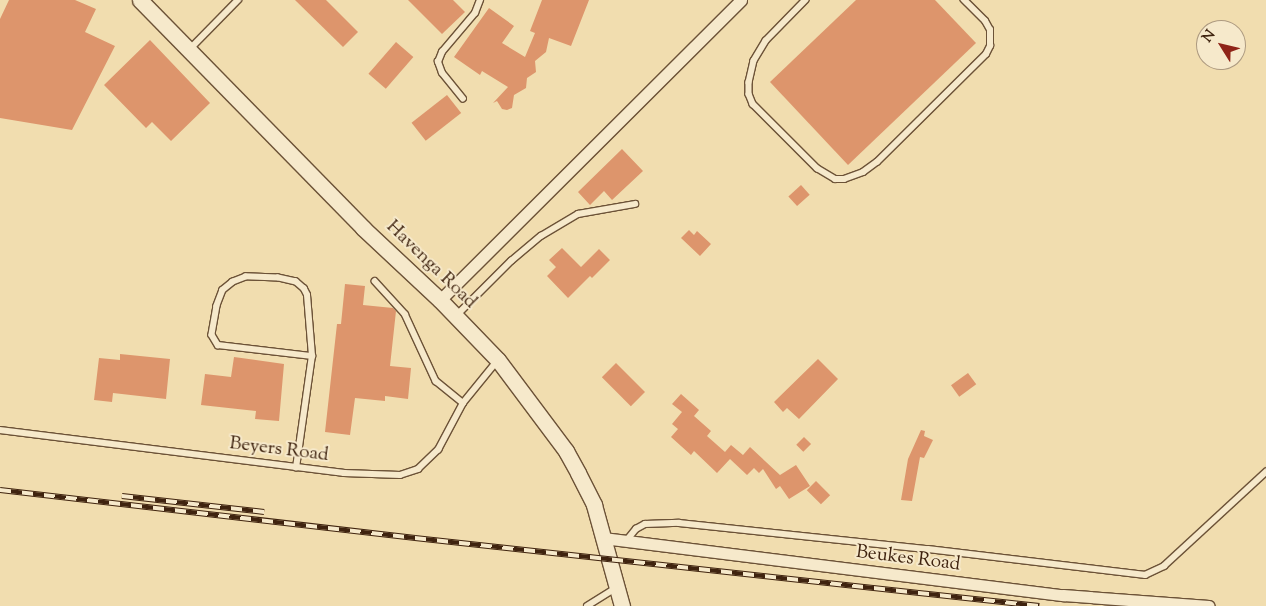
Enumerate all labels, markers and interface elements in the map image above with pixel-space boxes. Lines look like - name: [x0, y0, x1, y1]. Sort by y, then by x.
- north arrow: [1196, 20, 1246, 70]
- text: N: [1198, 26, 1221, 47]
- street label: Havenga Road: [381, 216, 481, 314]
- street label: Beyers Road: [228, 433, 330, 467]
- street label: Beukes Road: [855, 541, 961, 577]

